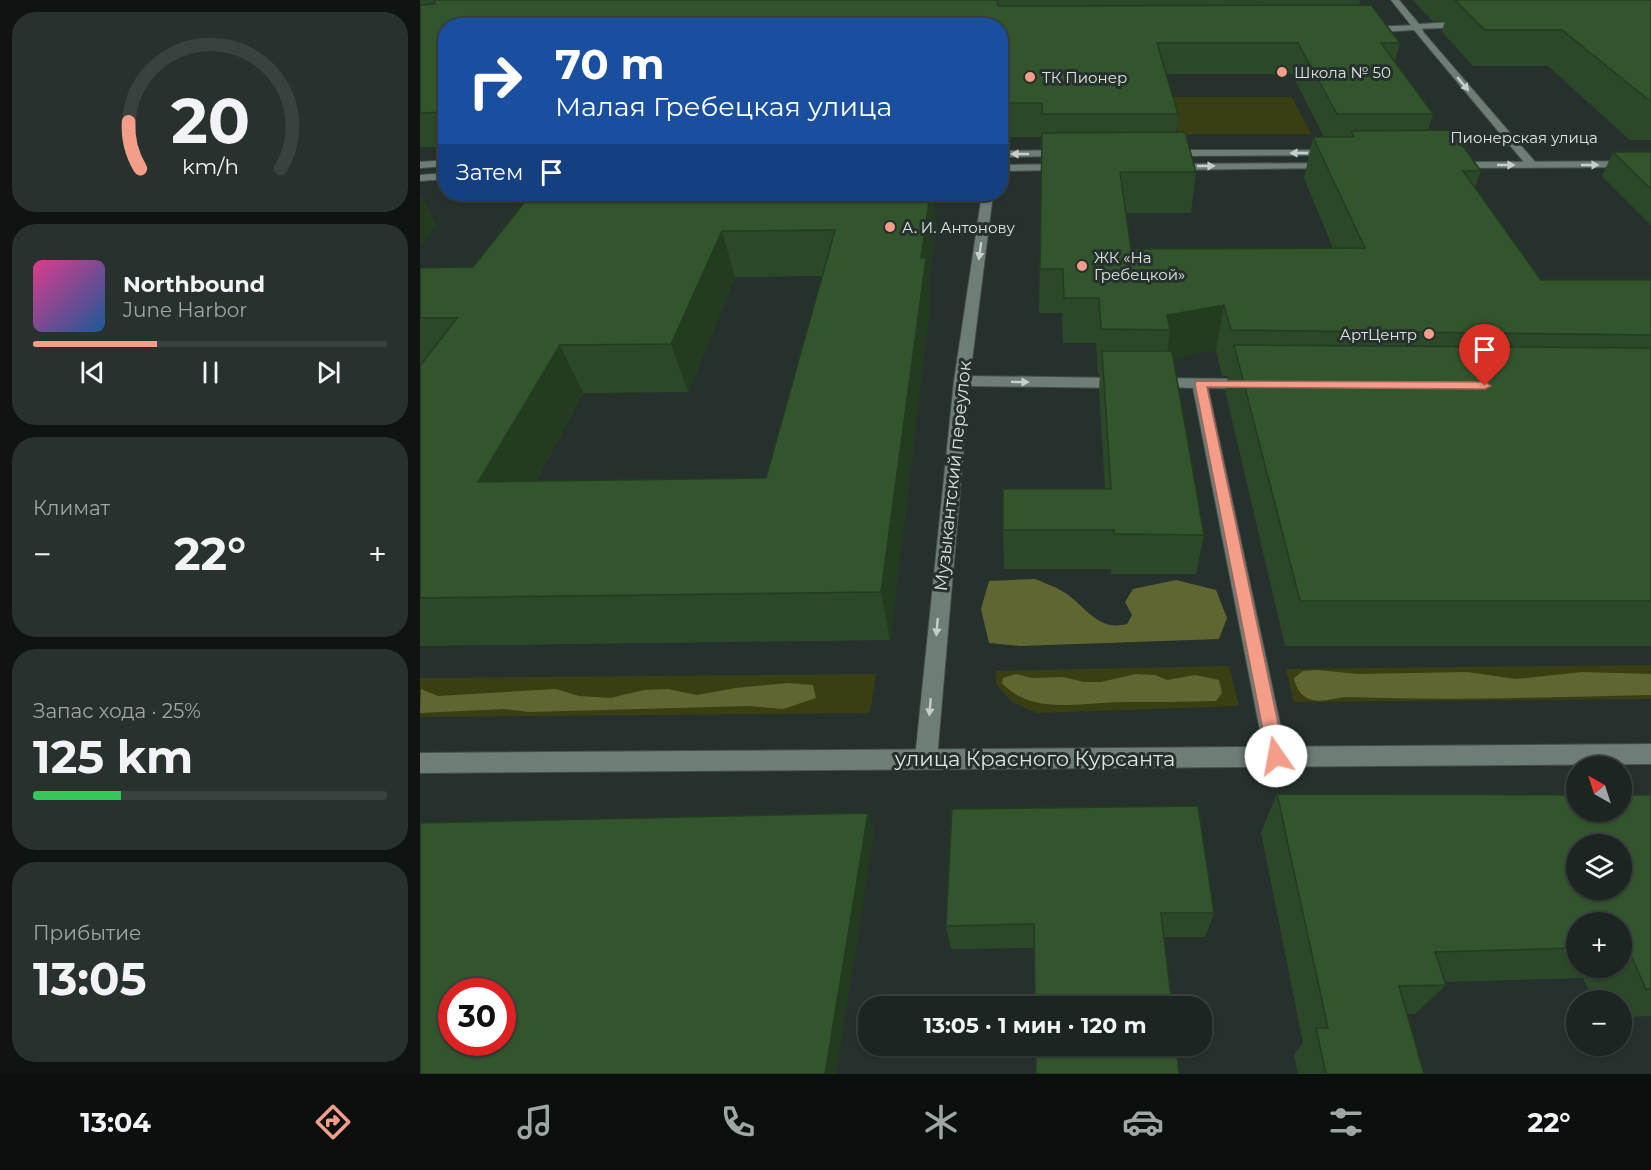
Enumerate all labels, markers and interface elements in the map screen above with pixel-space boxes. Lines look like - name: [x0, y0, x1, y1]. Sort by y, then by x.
- text: 70 m: [555, 38, 665, 90]
- icon: right: [456, 42, 534, 120]
- place label: Школа № 50: [1294, 63, 1391, 82]
- marker: Школа № 50: [1275, 65, 1289, 79]
- place label: ТК Пионер: [1042, 68, 1127, 87]
- marker: ТК Пионер: [1023, 70, 1037, 84]
- one-way arrow: [1457, 76, 1470, 92]
- text: 20: [170, 83, 250, 159]
- text: Малая Гребецкая улица: [555, 90, 892, 123]
- street label: Пионерская улица: [1450, 128, 1598, 147]
- one-way arrow: [1289, 148, 1308, 158]
- one-way arrow: [1010, 149, 1029, 159]
- text: km/h: [181, 154, 239, 180]
- icon: arrive: [535, 156, 568, 189]
- text: Затем: [456, 159, 523, 186]
- one-way arrow: [1496, 160, 1515, 170]
- one-way arrow: [1581, 160, 1600, 169]
- one-way arrow: [1196, 162, 1215, 171]
- place label: А. И. Антонову: [902, 218, 1016, 237]
- marker: А. И. Антонову: [883, 220, 897, 234]
- one-way arrow: [975, 242, 984, 261]
- place label: ЖК «На Гребецкой»: [1094, 248, 1185, 284]
- marker: ЖК «На Гребецкой»: [1075, 259, 1089, 273]
- text: Northbound: [123, 271, 265, 298]
- text: June Harbor: [123, 298, 247, 322]
- pin: [1459, 324, 1510, 386]
- place label: АртЦентр: [1340, 325, 1417, 344]
- marker: АртЦентр: [1422, 327, 1436, 341]
- icon: arrive: [1468, 333, 1501, 366]
- icon: previous: [76, 356, 109, 389]
- icon: pause: [194, 356, 227, 389]
- icon: next: [312, 356, 345, 389]
- street label: Музыкантский переулок: [930, 359, 976, 592]
- one-way arrow: [1011, 377, 1030, 387]
- text: Климат: [33, 496, 110, 520]
- text: 22°: [174, 526, 246, 581]
- text: −: [33, 534, 52, 574]
- text: +: [368, 534, 387, 574]
- one-way arrow: [932, 618, 942, 637]
- one-way arrow: [925, 698, 935, 717]
- text: Запас хода · 25%: [33, 699, 201, 723]
- position arrow: [1244, 724, 1308, 788]
- text: 125 km: [33, 729, 193, 784]
- street label: улица Красного Курсанта: [894, 746, 1175, 771]
- north arrow: [1566, 756, 1632, 822]
- map controls: [1566, 756, 1632, 1056]
- button: layers: [1566, 834, 1632, 900]
- button: +: [1566, 912, 1632, 978]
- text: Прибытие: [33, 921, 141, 945]
- text: 13:05: [33, 951, 146, 1006]
- speed limit sign: 30: [438, 978, 516, 1056]
- button: −: [1566, 990, 1632, 1056]
- text: 13:05 · 1 мин · 120 m: [923, 1012, 1147, 1039]
- icon: directions: [312, 1101, 354, 1143]
- icon: music: [514, 1101, 556, 1143]
- icon: phone: [717, 1101, 759, 1143]
- icon: climate: [920, 1101, 962, 1143]
- icon: car: [1122, 1101, 1164, 1143]
- icon: filters: [1325, 1101, 1367, 1143]
- text: 13:04: [80, 1106, 151, 1139]
- text: 22°: [1528, 1106, 1571, 1139]

